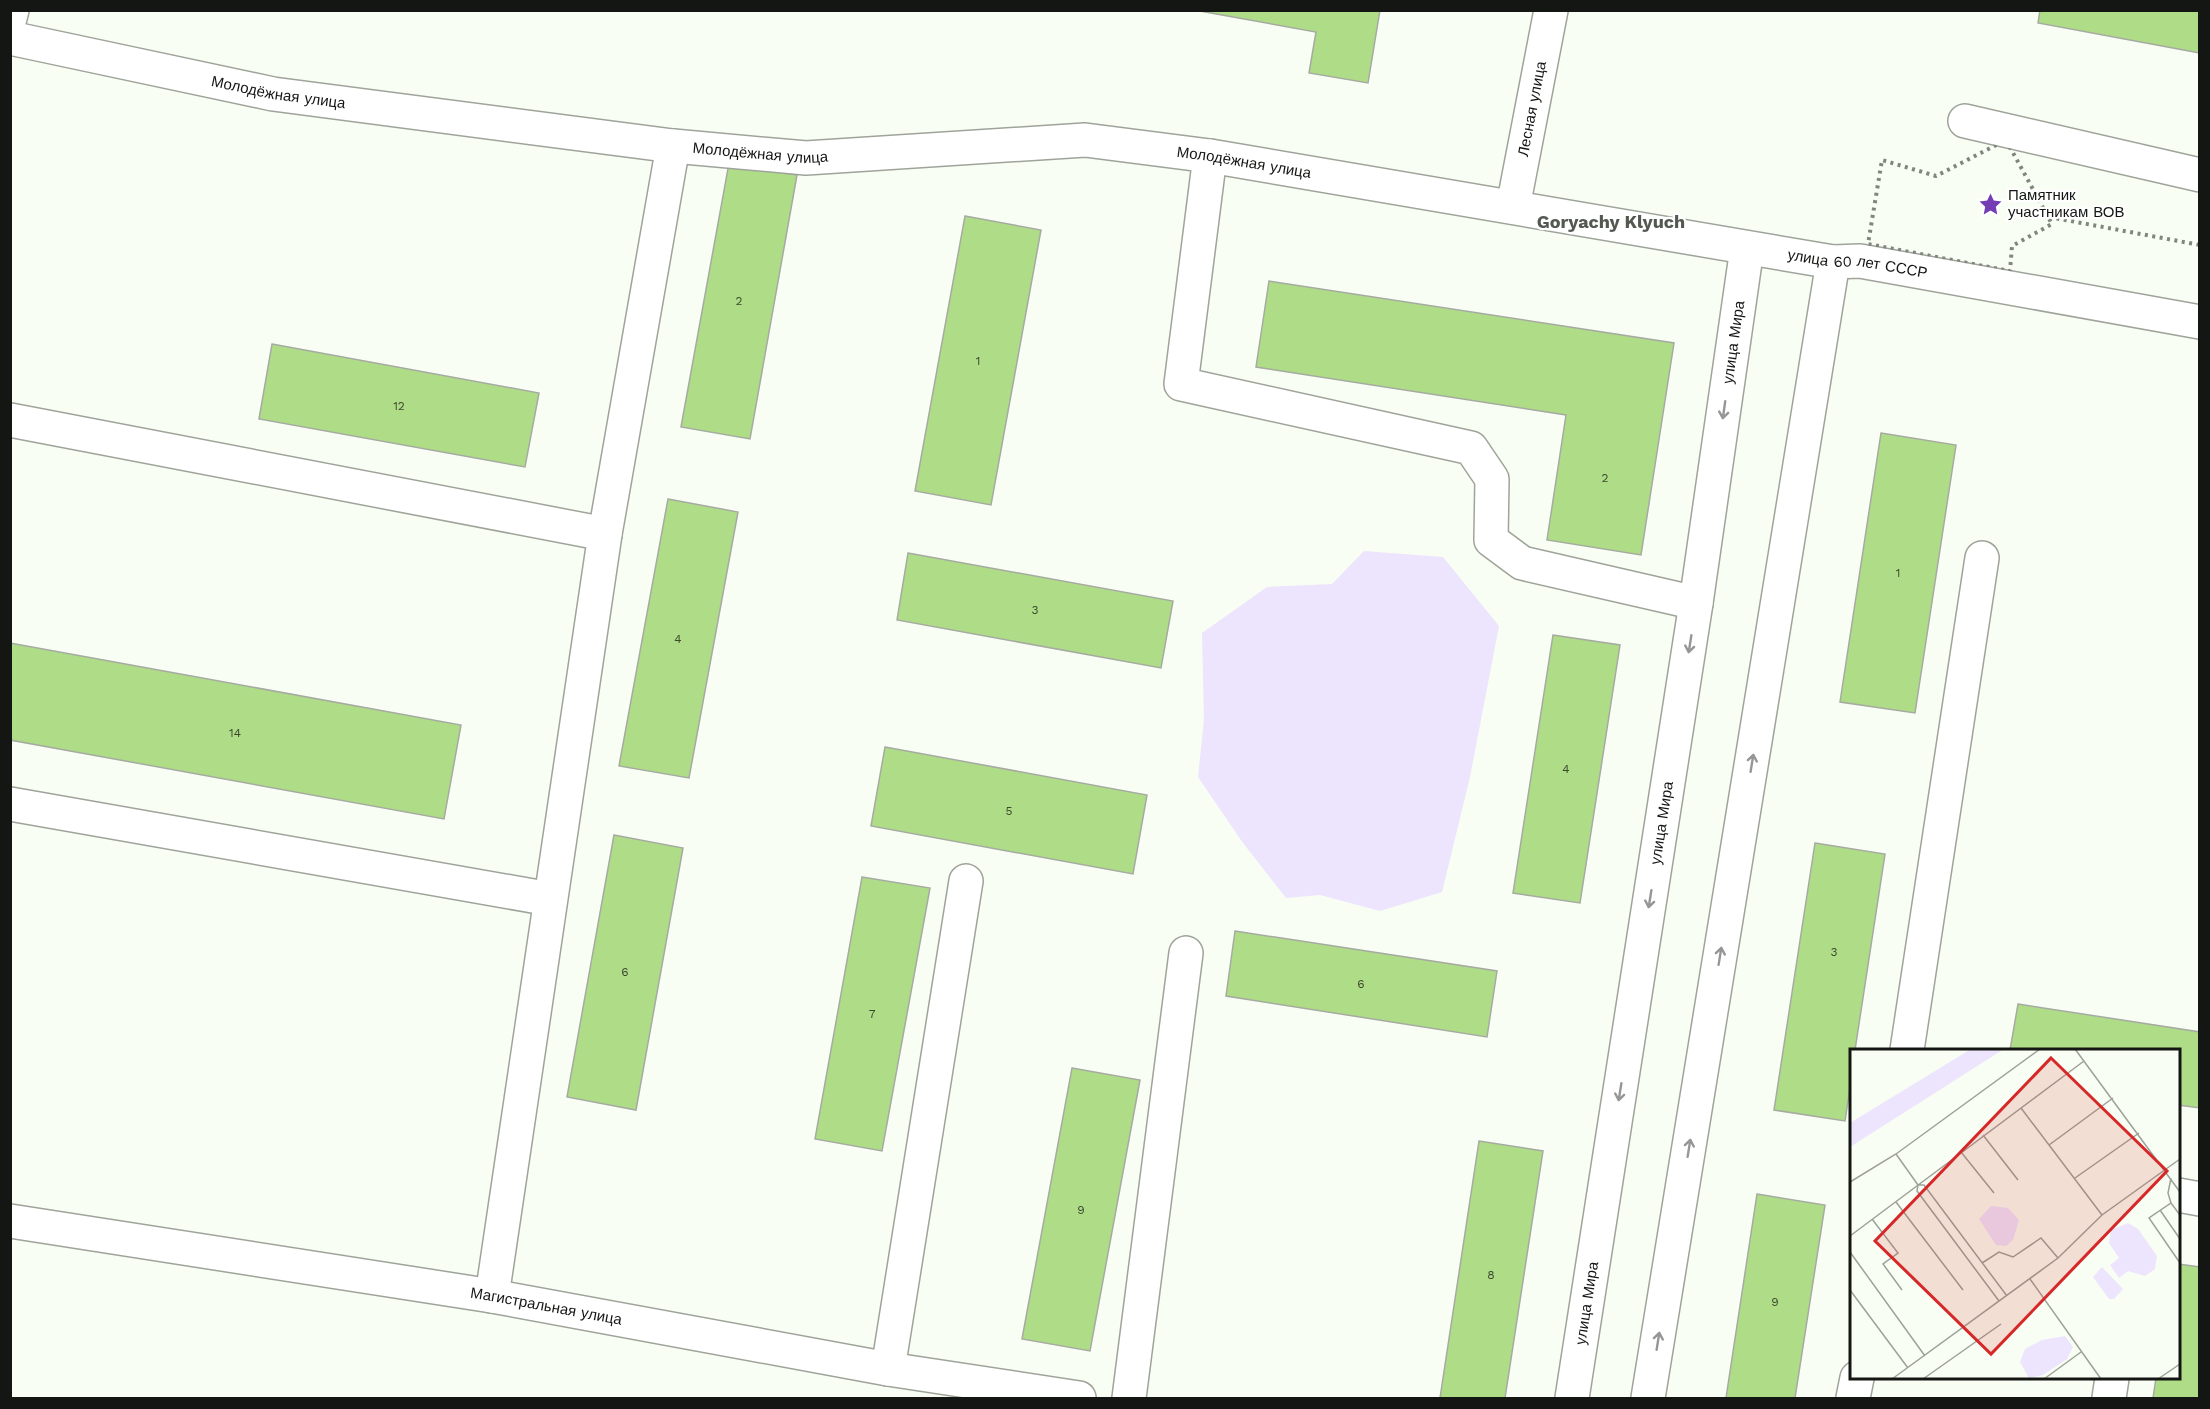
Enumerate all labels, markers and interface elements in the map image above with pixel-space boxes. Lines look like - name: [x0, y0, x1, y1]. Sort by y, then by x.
- street label: Лесная улица: [1514, 59, 1550, 158]
- street label: Молодёжная улица: [210, 72, 347, 112]
- street label: Молодёжная улица: [692, 139, 829, 167]
- street label: Молодёжная улица: [1176, 143, 1313, 182]
- place label: Памятник участникам ВОВ: [2008, 186, 2125, 221]
- place icon: Памятник участникам ВОВ: [1977, 191, 2003, 217]
- district label: Goryachy Klyuch: [1537, 211, 1685, 232]
- street label: улица 60 лет СССР: [1786, 245, 1929, 282]
- house number: 2: [736, 294, 743, 308]
- street label: улица Мира: [1719, 299, 1748, 385]
- house number: 1: [976, 354, 980, 368]
- house number: 12: [393, 399, 405, 413]
- one-way arrow: [1719, 399, 1730, 419]
- house number: 2: [1602, 471, 1609, 485]
- house number: 1: [1896, 566, 1900, 580]
- house number: 3: [1032, 603, 1039, 617]
- house number: 4: [674, 632, 682, 646]
- one-way arrow: [1684, 634, 1695, 654]
- house number: 14: [229, 726, 241, 740]
- one-way arrow: [1746, 754, 1757, 774]
- house number: 4: [1562, 762, 1570, 776]
- street label: улица Мира: [1646, 779, 1677, 866]
- house number: 5: [1006, 804, 1013, 818]
- one-way arrow: [1644, 889, 1655, 909]
- house number: 3: [1831, 945, 1838, 959]
- one-way arrow: [1715, 946, 1726, 966]
- house number: 6: [621, 965, 629, 979]
- house number: 6: [1357, 977, 1365, 991]
- house number: 7: [869, 1007, 876, 1021]
- inset map: [1850, 1049, 2180, 1379]
- one-way arrow: [1614, 1082, 1625, 1101]
- one-way arrow: [1684, 1139, 1695, 1159]
- house number: 9: [1077, 1203, 1085, 1217]
- street label: улица Мира: [1571, 1260, 1602, 1346]
- house number: 8: [1487, 1268, 1495, 1282]
- street label: Магистральная улица: [469, 1284, 624, 1329]
- house number: 9: [1771, 1295, 1779, 1309]
- one-way arrow: [1652, 1331, 1663, 1351]

